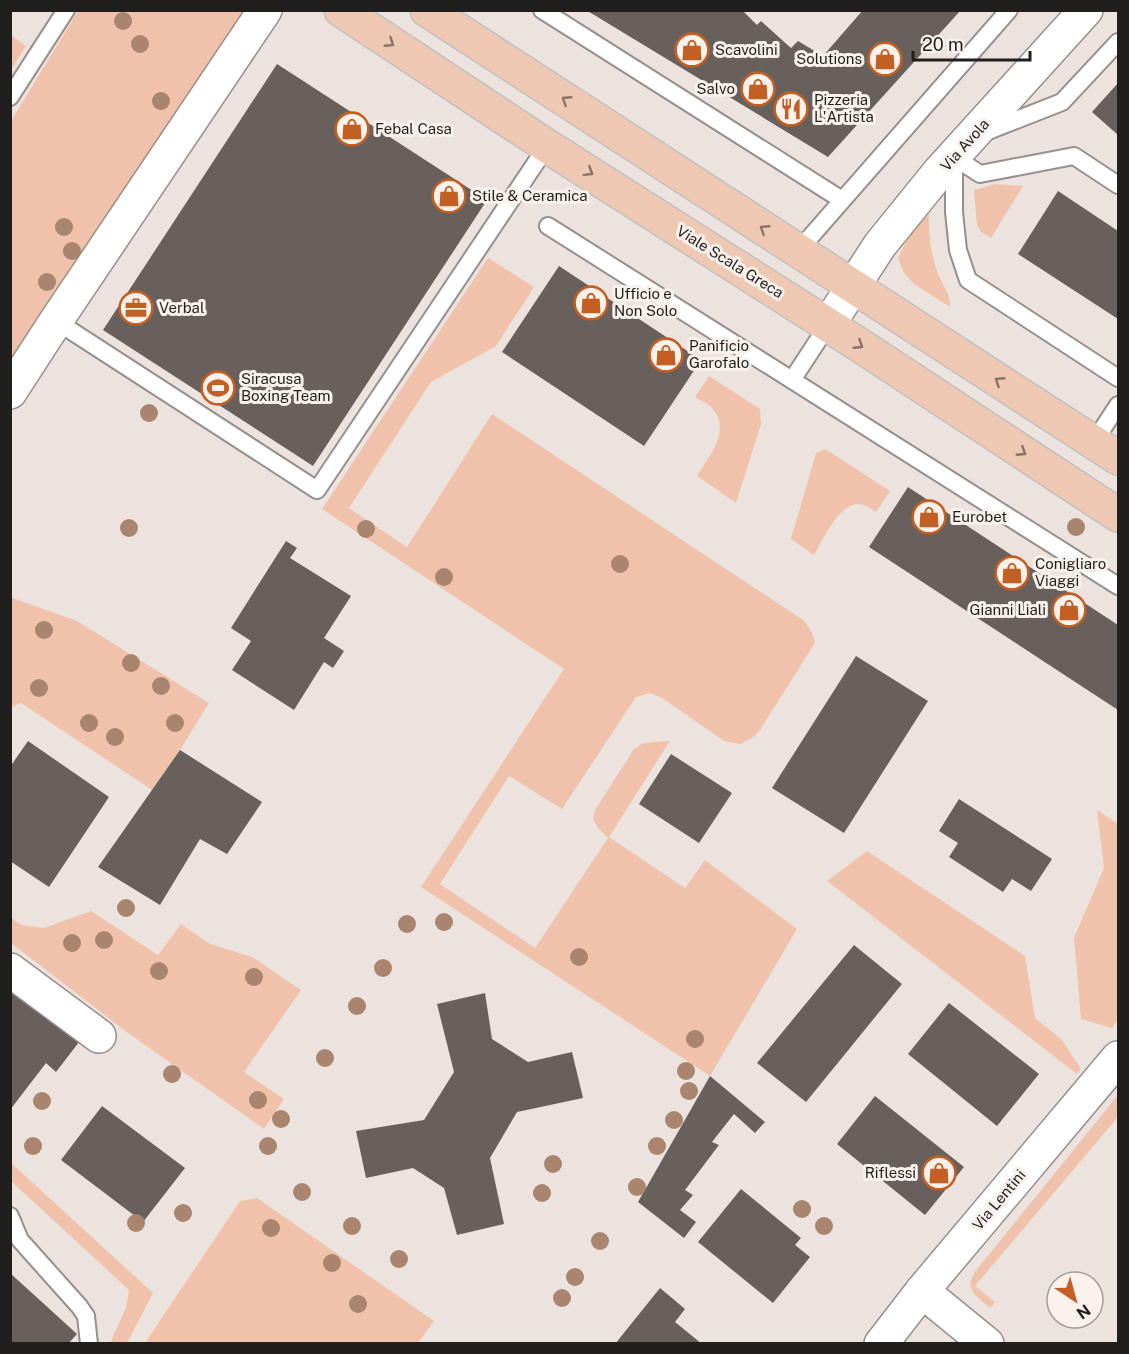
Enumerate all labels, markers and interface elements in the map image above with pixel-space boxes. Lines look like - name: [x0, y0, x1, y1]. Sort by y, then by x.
- scale bar: [913, 24, 1030, 62]
- shop icon: Scavolini: [674, 32, 710, 68]
- text: 20 m: [922, 34, 964, 55]
- one-way arrow: [384, 35, 394, 47]
- place label: Scavolini: [715, 41, 778, 58]
- shop icon: Solutions: [867, 41, 903, 77]
- place label: Solutions: [796, 50, 862, 67]
- shop icon: Salvo: [740, 71, 776, 107]
- place label: Salvo: [697, 80, 735, 97]
- restaurant icon: Pizzeria L'Artista: [773, 91, 809, 127]
- place label: Pizzeria L'Artista: [814, 91, 874, 125]
- one-way arrow: [561, 97, 572, 108]
- shop icon: Febal Casa: [334, 111, 370, 147]
- street label: Via Avola: [937, 115, 992, 174]
- place label: Febal Casa: [375, 120, 452, 137]
- one-way arrow: [582, 165, 593, 176]
- shop icon: Stile & Ceramica: [431, 178, 467, 214]
- place label: Stile & Ceramica: [472, 187, 588, 204]
- street label: Viale Scala Greca: [674, 222, 787, 301]
- one-way arrow: [760, 225, 771, 236]
- shop icon: Ufficio e Non Solo: [573, 285, 609, 321]
- place label: Ufficio e Non Solo: [614, 285, 677, 319]
- office icon: Verbal: [118, 290, 154, 326]
- place label: Verbal: [159, 299, 204, 316]
- shop icon: Panificio Garofalo: [648, 337, 684, 373]
- place label: Panificio Garofalo: [689, 337, 749, 371]
- one-way arrow: [853, 337, 863, 349]
- sports icon: Siracusa Boxing Team: [200, 370, 236, 406]
- place label: Siracusa Boxing Team: [241, 370, 331, 404]
- one-way arrow: [995, 376, 1005, 388]
- one-way arrow: [1015, 445, 1026, 456]
- shop icon: Eurobet: [911, 499, 947, 535]
- place label: Eurobet: [952, 508, 1007, 525]
- shop icon: Conigliaro Viaggi: [994, 555, 1030, 591]
- place label: Conigliaro Viaggi: [1035, 555, 1106, 589]
- shop icon: Gianni Liali: [1051, 592, 1087, 628]
- place label: Gianni Liali: [969, 601, 1046, 618]
- shop icon: Riflessi: [921, 1155, 957, 1191]
- place label: Riflessi: [865, 1164, 916, 1181]
- street label: Via Lentini: [969, 1166, 1029, 1233]
- north arrow: [1045, 1270, 1105, 1330]
- text: N: [1073, 1300, 1094, 1323]

